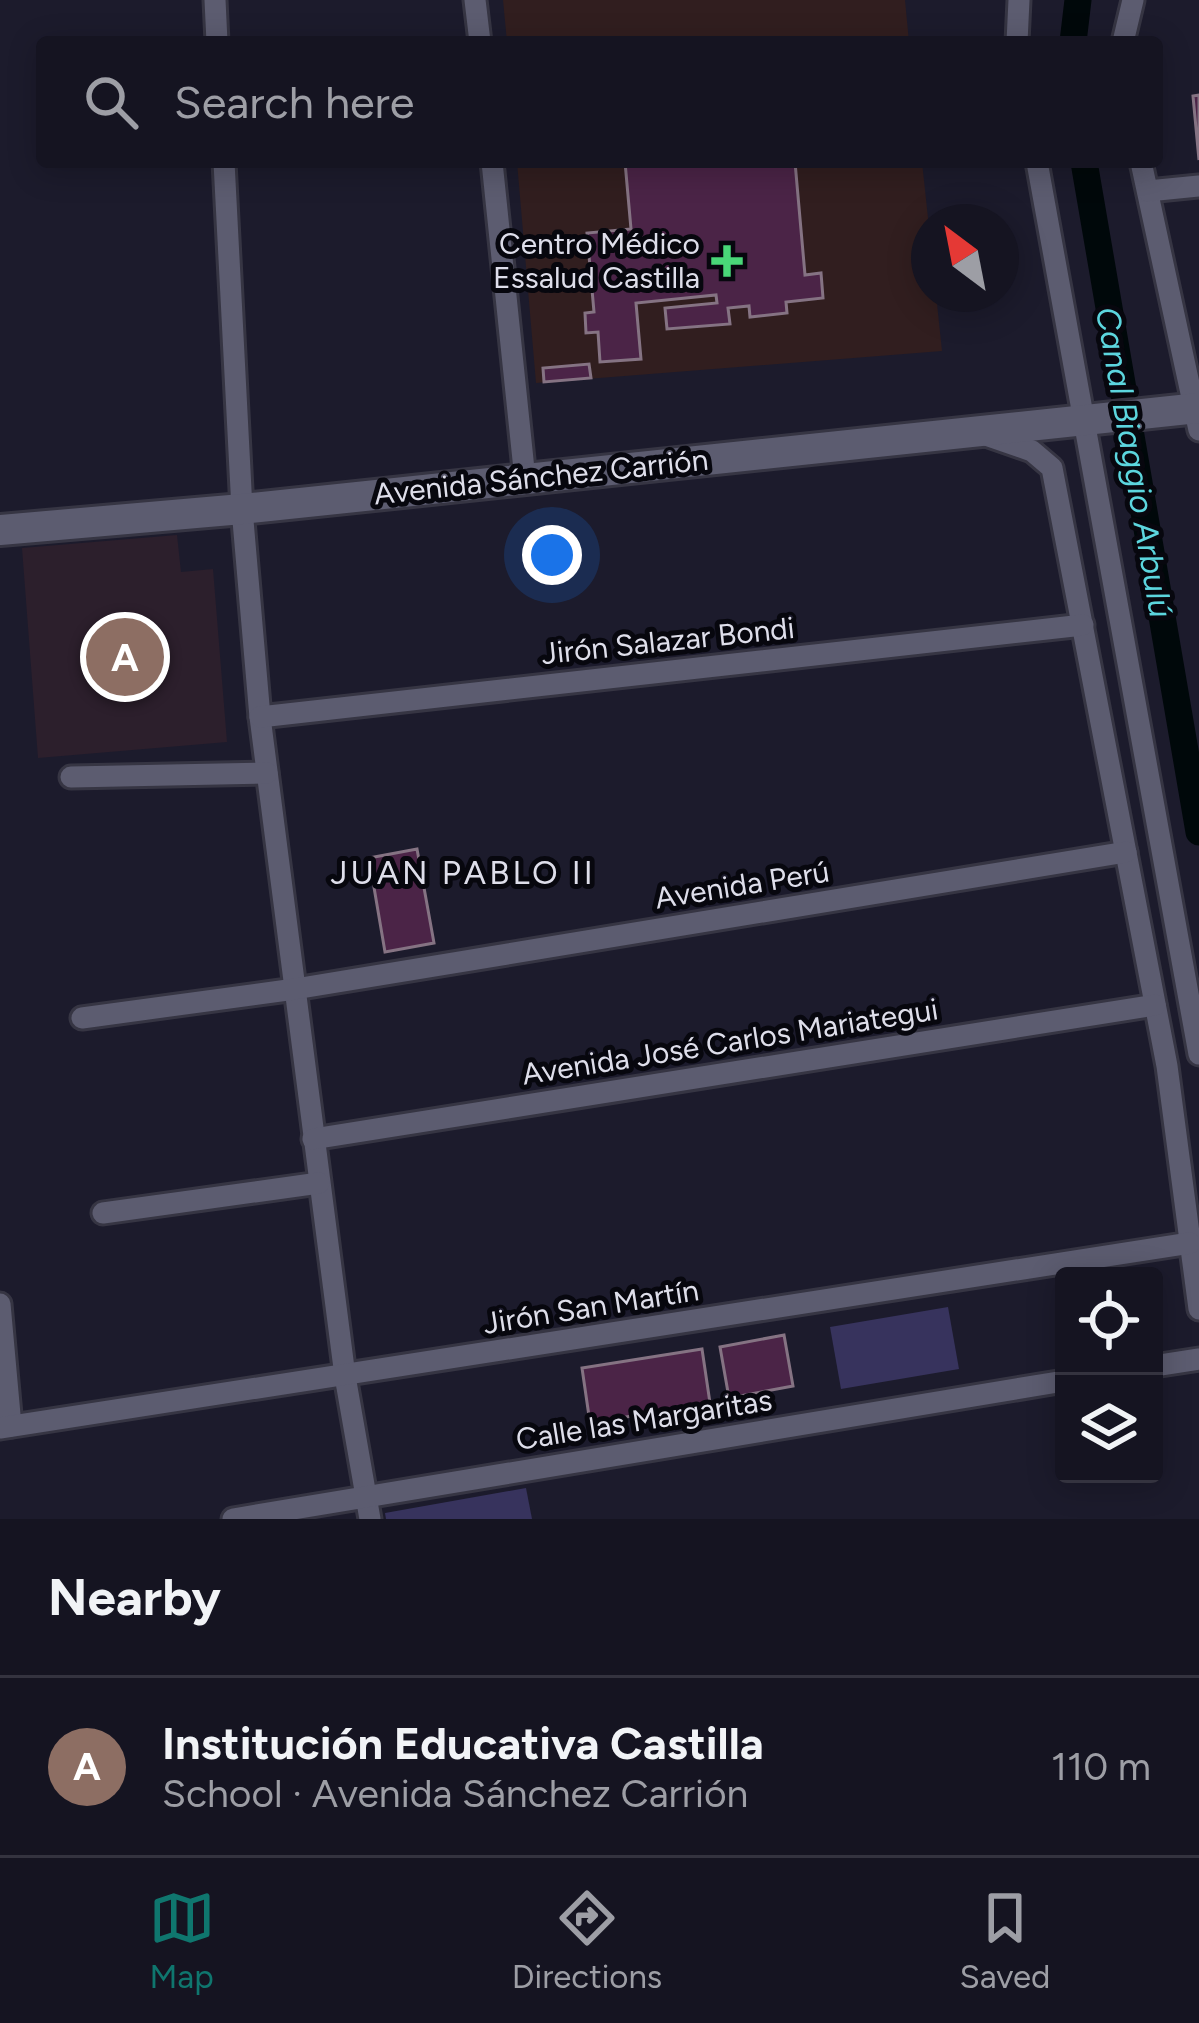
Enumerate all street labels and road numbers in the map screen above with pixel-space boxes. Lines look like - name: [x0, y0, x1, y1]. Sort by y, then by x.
- street label: Avenida Sánchez Carrión: [372, 441, 710, 512]
- street label: Jirón Salazar Bondi: [540, 609, 796, 672]
- street label: Avenida Perú: [652, 852, 832, 917]
- street label: Avenida José Carlos Mariategui: [519, 990, 941, 1093]
- street label: Jirón San Martín: [480, 1271, 701, 1342]
- street label: Calle las Margaritas: [513, 1381, 775, 1458]

